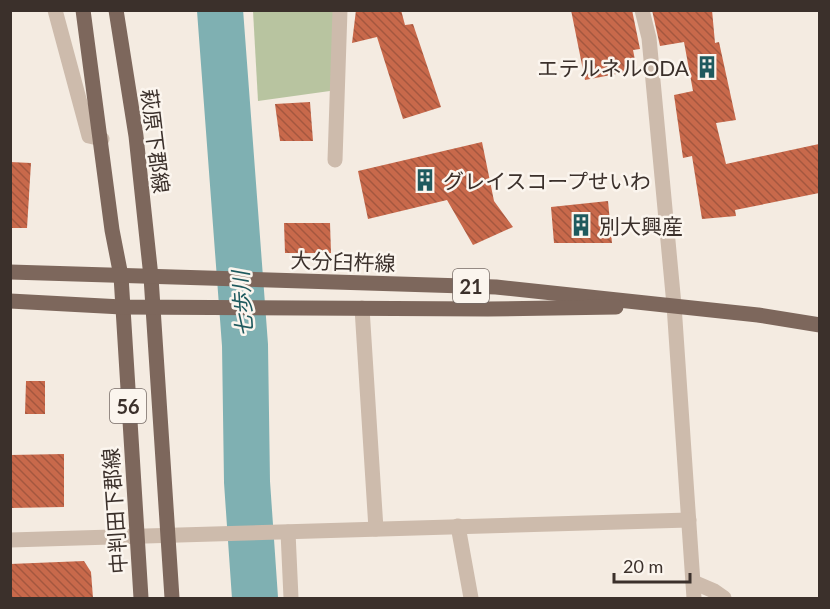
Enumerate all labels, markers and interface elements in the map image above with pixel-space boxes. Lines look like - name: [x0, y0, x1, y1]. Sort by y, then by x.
- building icon: エテルネルODA: [694, 54, 720, 80]
- place label: エテルネルODA: [537, 55, 690, 80]
- street label: 萩原下郡線: [137, 87, 175, 195]
- building icon: グレイスコープせいわ: [412, 167, 438, 193]
- place label: グレイスコープせいわ: [443, 168, 651, 193]
- building icon: 別大興産: [568, 212, 594, 238]
- place label: 別大興産: [599, 213, 683, 238]
- street label: 大分臼杵線: [290, 247, 396, 275]
- water label: 七歩川: [226, 268, 258, 338]
- road number: 21: [453, 269, 489, 303]
- road number: 56: [110, 389, 146, 423]
- street label: 中判田下郡線: [97, 447, 131, 575]
- scale bar: [614, 546, 690, 584]
- text: 20 m: [623, 555, 663, 577]

